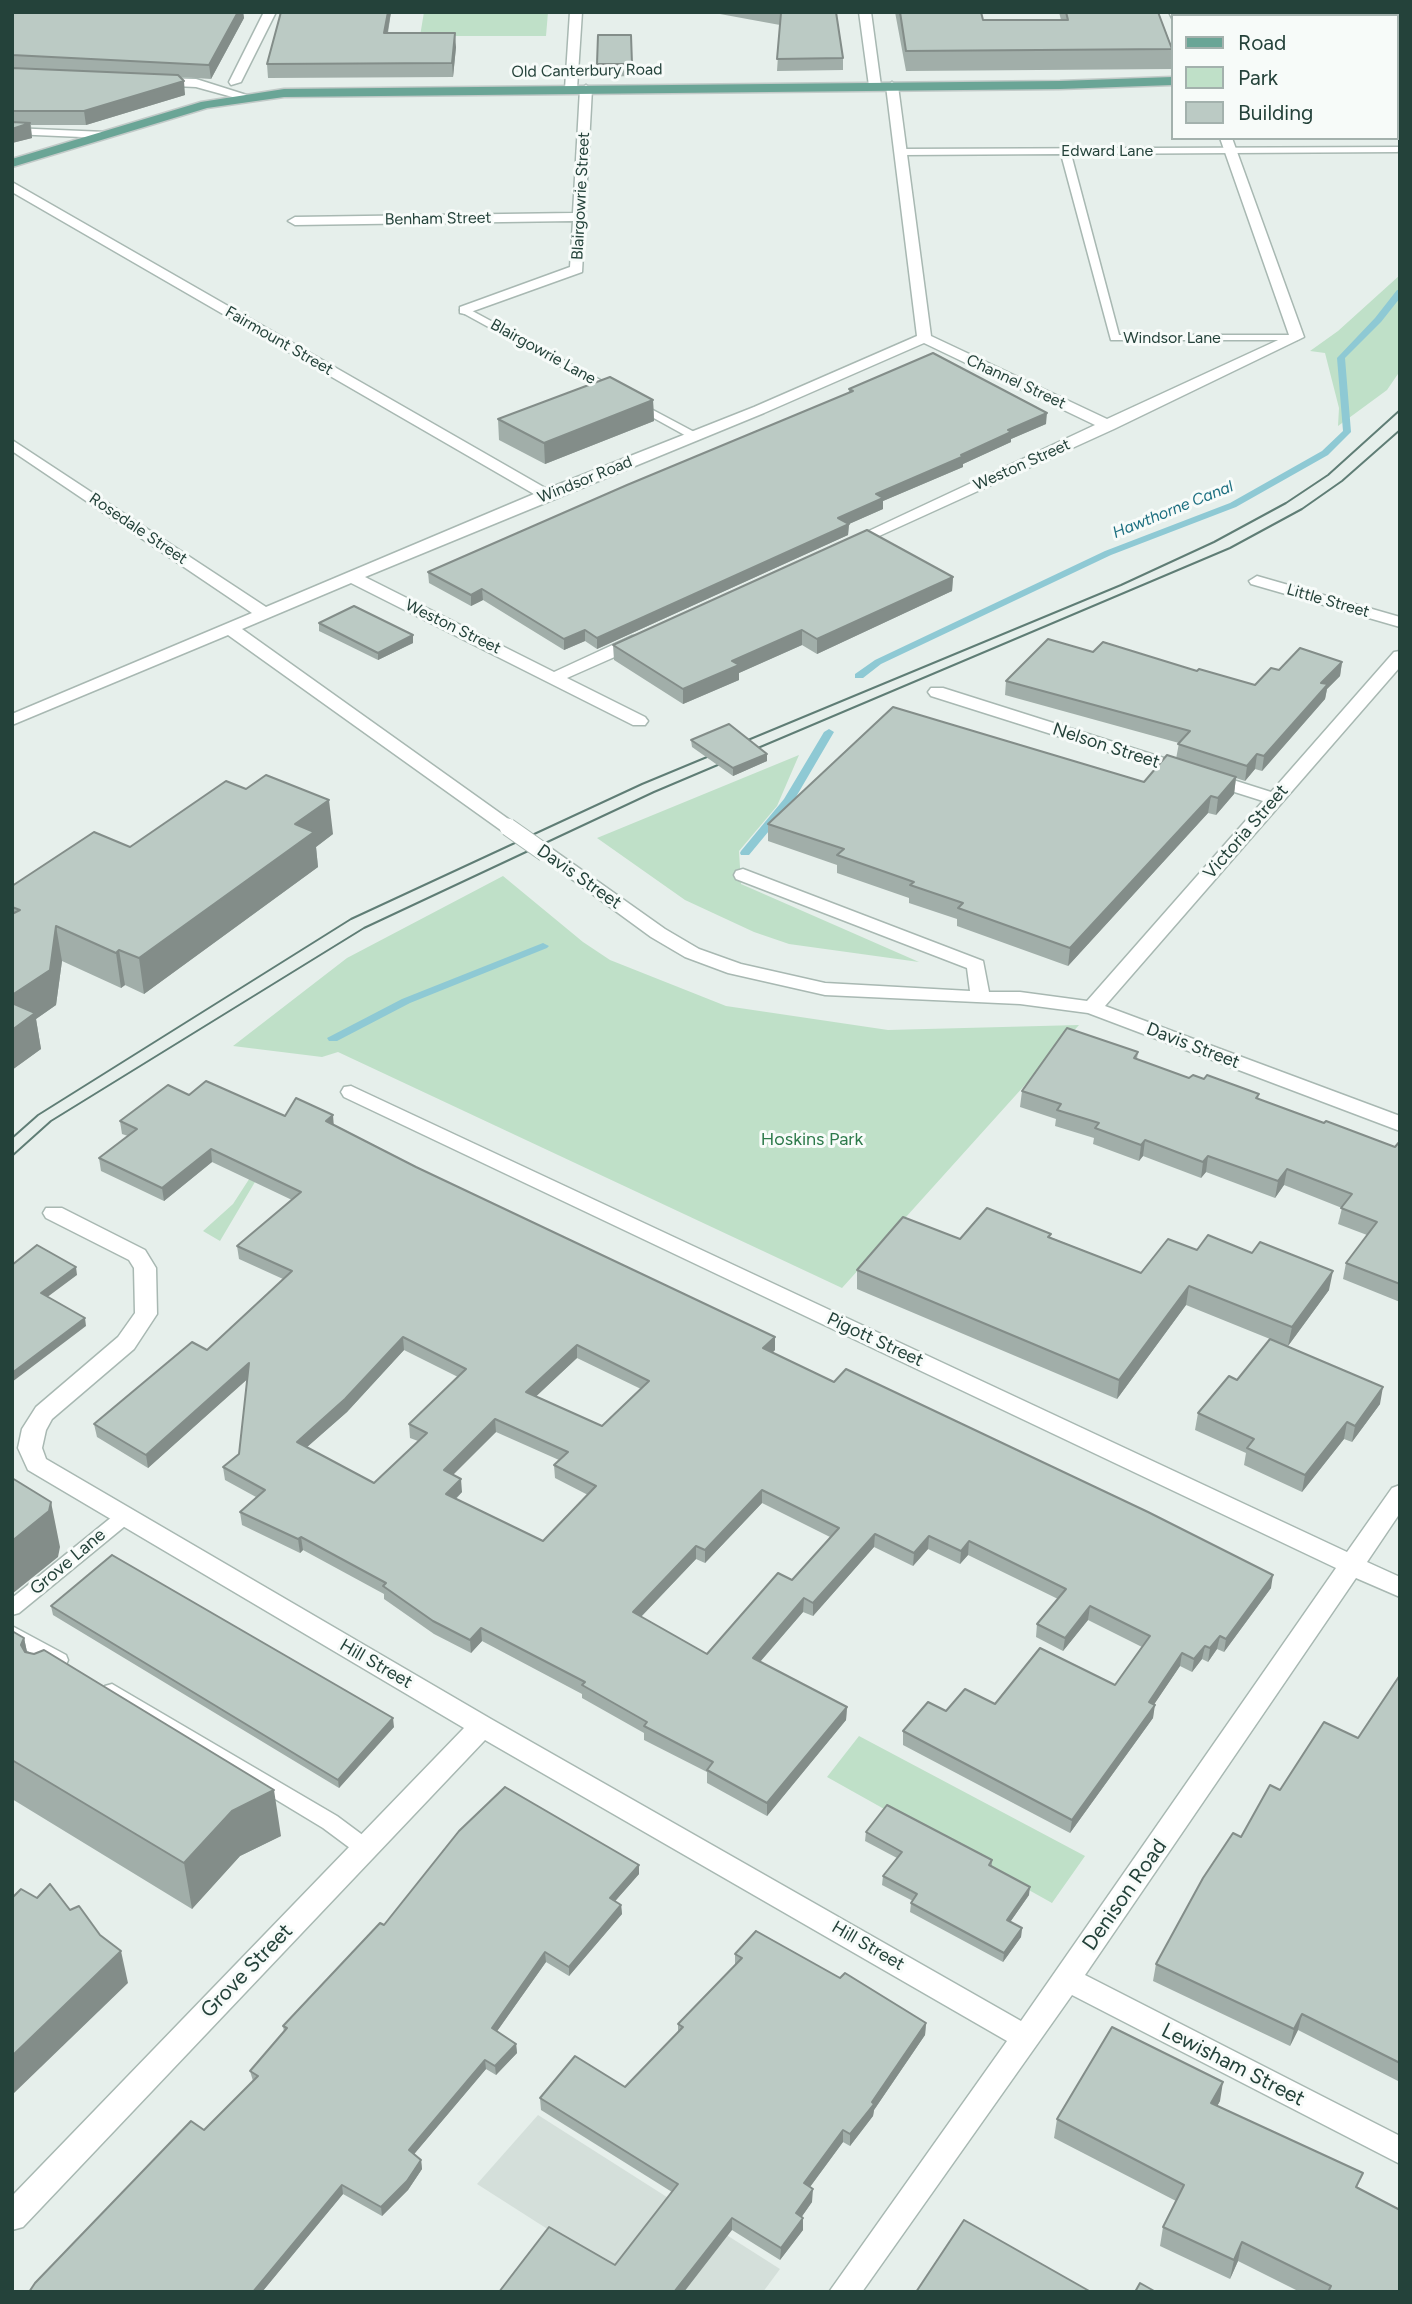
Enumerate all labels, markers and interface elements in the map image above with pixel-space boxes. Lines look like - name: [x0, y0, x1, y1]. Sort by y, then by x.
- legend: [1170, 14, 1398, 140]
- text: Road: [1238, 30, 1286, 55]
- street label: Old Canterbury Road: [511, 60, 663, 82]
- text: Park: [1238, 65, 1278, 90]
- text: Building: [1238, 100, 1313, 125]
- street label: Blairgowrie Street: [568, 131, 594, 261]
- street label: Edward Lane: [1061, 141, 1153, 161]
- street label: Benham Street: [384, 208, 492, 230]
- street label: Fairmount Street: [222, 302, 336, 380]
- street label: Blairgowrie Lane: [487, 315, 599, 389]
- street label: Windsor Lane: [1123, 328, 1221, 348]
- street label: Channel Street: [963, 351, 1069, 413]
- street label: Weston Street: [971, 435, 1073, 495]
- street label: Windsor Road: [535, 452, 635, 508]
- water label: Hawthorne Canal: [1110, 477, 1236, 543]
- street label: Rosedale Street: [85, 489, 191, 569]
- street label: Little Street: [1284, 580, 1372, 622]
- street label: Weston Street: [402, 596, 504, 658]
- street label: Nelson Street: [1050, 719, 1162, 773]
- street label: Victoria Street: [1199, 780, 1293, 884]
- street label: Davis Street: [533, 840, 625, 914]
- street label: Davis Street: [1143, 1018, 1243, 1074]
- park label: Hoskins Park: [761, 1129, 863, 1151]
- street label: Pigott Street: [823, 1308, 927, 1372]
- street label: Grove Lane: [26, 1524, 110, 1600]
- street label: Hill Street: [336, 1635, 416, 1693]
- street label: Denison Road: [1077, 1835, 1173, 1955]
- street label: Hill Street: [828, 1917, 908, 1975]
- street label: Grove Street: [196, 1919, 298, 2023]
- street label: Lewisham Street: [1157, 2018, 1309, 2112]

